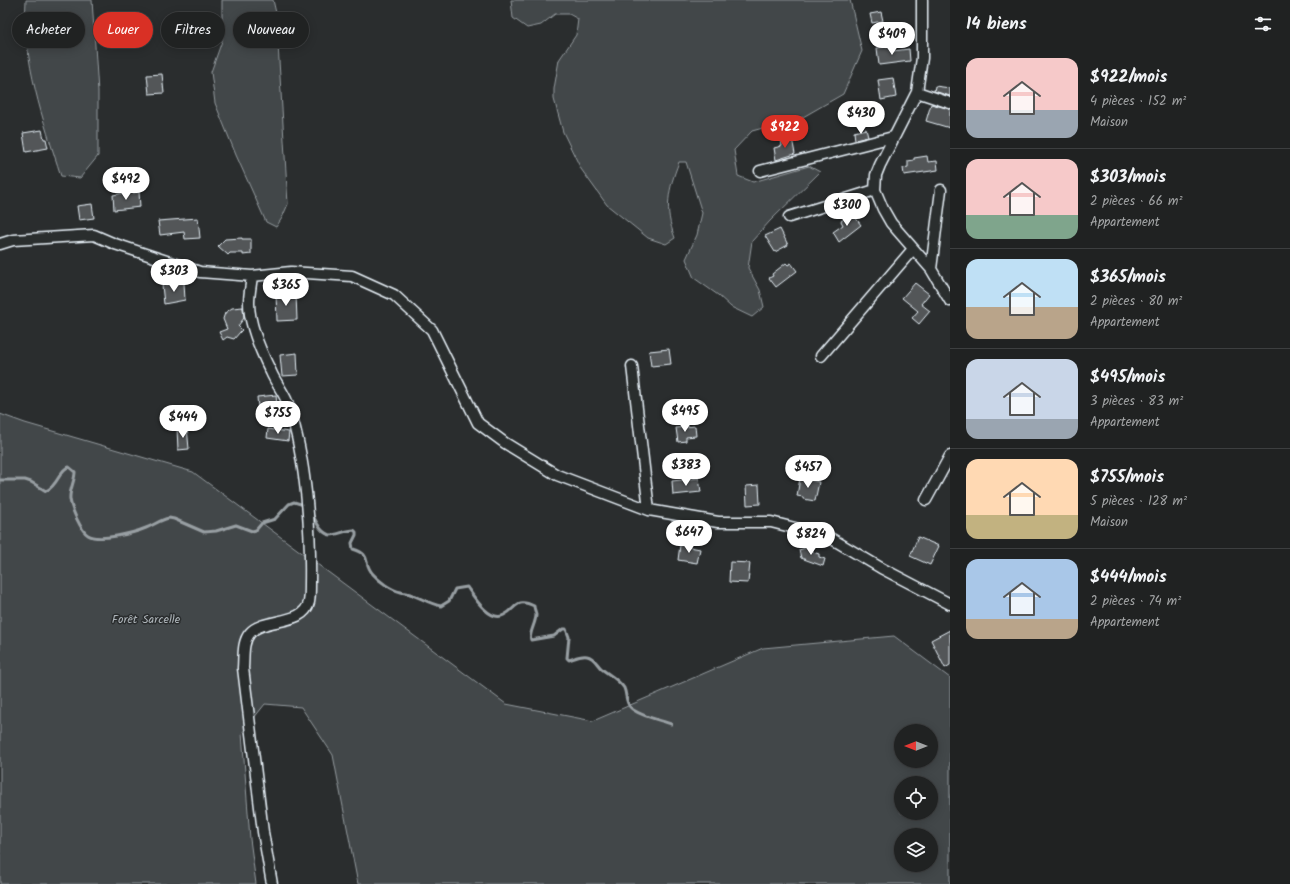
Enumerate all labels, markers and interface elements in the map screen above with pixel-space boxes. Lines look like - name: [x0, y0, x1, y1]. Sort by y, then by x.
- text: 14 biens: [966, 11, 1027, 38]
- chip: Acheter: [12, 12, 85, 48]
- chip: Louer: [93, 12, 153, 48]
- chip: Filtres: [161, 12, 225, 48]
- chip: Nouveau: [233, 12, 309, 48]
- icon: filters: [1252, 13, 1274, 35]
- pin: $409: [868, 22, 916, 56]
- text: $409: [878, 24, 906, 45]
- text: $922/mois: [1090, 64, 1167, 91]
- icon: home: [998, 74, 1046, 122]
- text: 4 pièces · 152 m²: [1090, 91, 1186, 112]
- pin: $430: [837, 101, 885, 135]
- text: $430: [847, 103, 875, 124]
- text: Maison: [1090, 112, 1128, 133]
- pin: $922: [761, 115, 809, 149]
- text: $922: [770, 117, 800, 138]
- text: $303/mois: [1090, 164, 1166, 191]
- pin: $492: [102, 167, 150, 201]
- text: $492: [112, 169, 140, 190]
- icon: home: [998, 175, 1046, 223]
- text: 2 pièces · 66 m²: [1090, 191, 1182, 212]
- pin: $300: [823, 193, 871, 227]
- text: $300: [833, 195, 861, 216]
- text: Appartement: [1090, 212, 1160, 233]
- pin: $303: [150, 259, 198, 293]
- text: $303: [160, 261, 188, 282]
- text: $365/mois: [1090, 264, 1166, 291]
- pin: $365: [262, 273, 310, 307]
- text: $365: [272, 275, 300, 296]
- icon: home: [998, 275, 1046, 323]
- text: 2 pièces · 80 m²: [1090, 291, 1182, 312]
- text: Appartement: [1090, 312, 1160, 333]
- text: $495/mois: [1090, 364, 1165, 391]
- icon: home: [998, 375, 1046, 423]
- text: 3 pièces · 83 m²: [1090, 391, 1183, 412]
- pin: $495: [661, 399, 709, 433]
- pin: $755: [254, 401, 302, 435]
- text: $495: [671, 401, 699, 422]
- text: $755: [265, 403, 292, 424]
- pin: $444: [159, 405, 207, 439]
- text: $444: [169, 407, 197, 428]
- text: Appartement: [1090, 412, 1160, 433]
- pin: $383: [662, 453, 710, 487]
- text: $383: [671, 455, 701, 476]
- pin: $457: [784, 455, 832, 489]
- text: $457: [794, 457, 822, 478]
- text: $755/mois: [1090, 464, 1164, 491]
- icon: home: [998, 475, 1046, 523]
- text: 5 pièces · 128 m²: [1090, 491, 1187, 512]
- text: Maison: [1090, 512, 1128, 533]
- pin: $647: [665, 520, 713, 554]
- text: $647: [675, 522, 703, 543]
- pin: $824: [787, 522, 835, 556]
- text: $824: [796, 524, 826, 545]
- text: $444/mois: [1090, 564, 1167, 591]
- icon: home: [998, 575, 1046, 623]
- text: 2 pièces · 74 m²: [1090, 591, 1181, 612]
- park label: Forêt Sarcelle: [112, 610, 181, 629]
- text: Appartement: [1090, 612, 1160, 633]
- north arrow: [894, 724, 938, 768]
- map controls: [894, 724, 938, 872]
- button: locate: [894, 776, 938, 820]
- button: layers: [894, 828, 938, 872]

